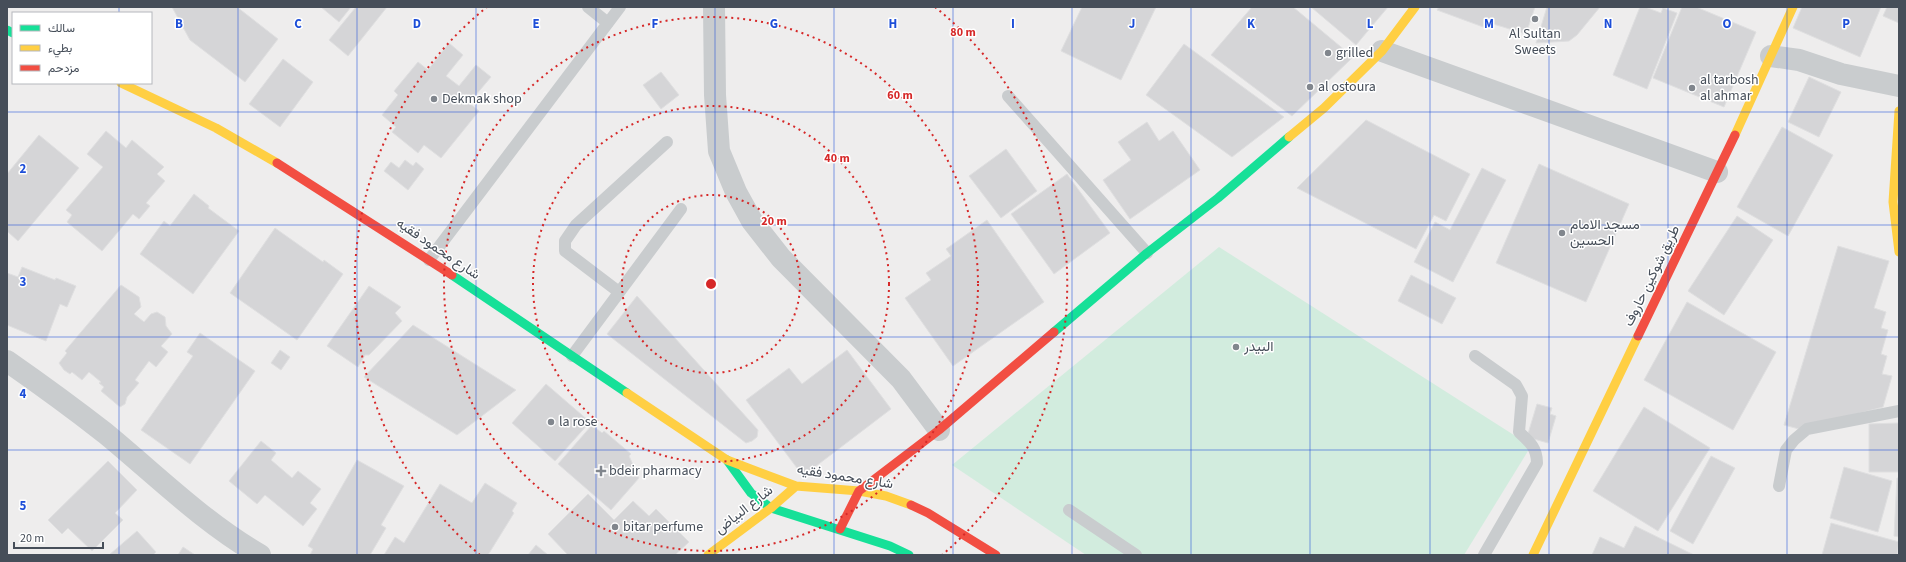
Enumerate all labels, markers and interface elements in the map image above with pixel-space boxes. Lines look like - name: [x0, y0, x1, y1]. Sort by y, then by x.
- legend: [12, 12, 152, 84]
- marker: Al Sultan Sweets: [1530, 14, 1540, 24]
- text: B: [175, 15, 183, 33]
- text: C: [294, 15, 302, 33]
- text: D: [413, 15, 421, 33]
- text: E: [532, 15, 540, 33]
- text: F: [652, 15, 659, 33]
- text: G: [770, 15, 778, 33]
- text: H: [889, 15, 897, 33]
- text: I: [1011, 15, 1015, 33]
- text: J: [1129, 15, 1135, 33]
- text: K: [1247, 15, 1256, 33]
- text: L: [1367, 15, 1374, 33]
- text: M: [1484, 15, 1494, 33]
- text: N: [1604, 15, 1612, 33]
- text: O: [1723, 15, 1732, 33]
- text: P: [1842, 15, 1850, 33]
- text: سالك: [48, 20, 75, 37]
- text: 80 m: [950, 24, 976, 41]
- place label: Al Sultan Sweets: [1509, 24, 1561, 60]
- text: بطيء: [48, 40, 72, 58]
- place label: grilled: [1336, 43, 1373, 63]
- marker: grilled: [1323, 48, 1333, 58]
- text: مزدحم: [48, 60, 79, 77]
- place label: al tarbosh al ahmar: [1700, 70, 1759, 106]
- place label: al ostoura: [1318, 77, 1376, 97]
- marker: al ostoura: [1305, 82, 1315, 92]
- marker: al tarbosh al ahmar: [1687, 83, 1697, 93]
- text: 60 m: [887, 87, 913, 104]
- place label: Dekmak shop: [442, 89, 522, 109]
- marker: Dekmak shop: [429, 94, 439, 104]
- text: 40 m: [824, 150, 850, 167]
- text: 2: [20, 160, 27, 178]
- street label: شارع محمود فقيه: [392, 213, 484, 285]
- text: 20 m: [761, 213, 787, 230]
- place label: مسجد الامام الحسين: [1570, 215, 1640, 251]
- street label: طريق شوكين حاروف: [1619, 222, 1685, 330]
- marker: مسجد الامام الحسين: [1557, 228, 1567, 238]
- text: 3: [20, 273, 27, 291]
- centre of rings: [704, 277, 718, 291]
- place label: البيدر: [1243, 337, 1273, 357]
- marker: البيدر: [1231, 342, 1241, 352]
- text: 4: [20, 385, 27, 403]
- place label: la rose: [559, 412, 598, 432]
- marker: la rose: [546, 417, 556, 427]
- street label: شارع محمود فقيه: [795, 460, 895, 494]
- place label: bdeir pharmacy: [609, 461, 702, 481]
- marker: bdeir pharmacy: [596, 466, 606, 476]
- street label: شارع البياض: [711, 481, 777, 539]
- text: 5: [20, 497, 27, 515]
- place label: bitar perfume: [623, 517, 703, 537]
- marker: bitar perfume: [610, 522, 620, 532]
- scale bar: [14, 524, 103, 550]
- text: 20 m: [20, 530, 44, 547]

